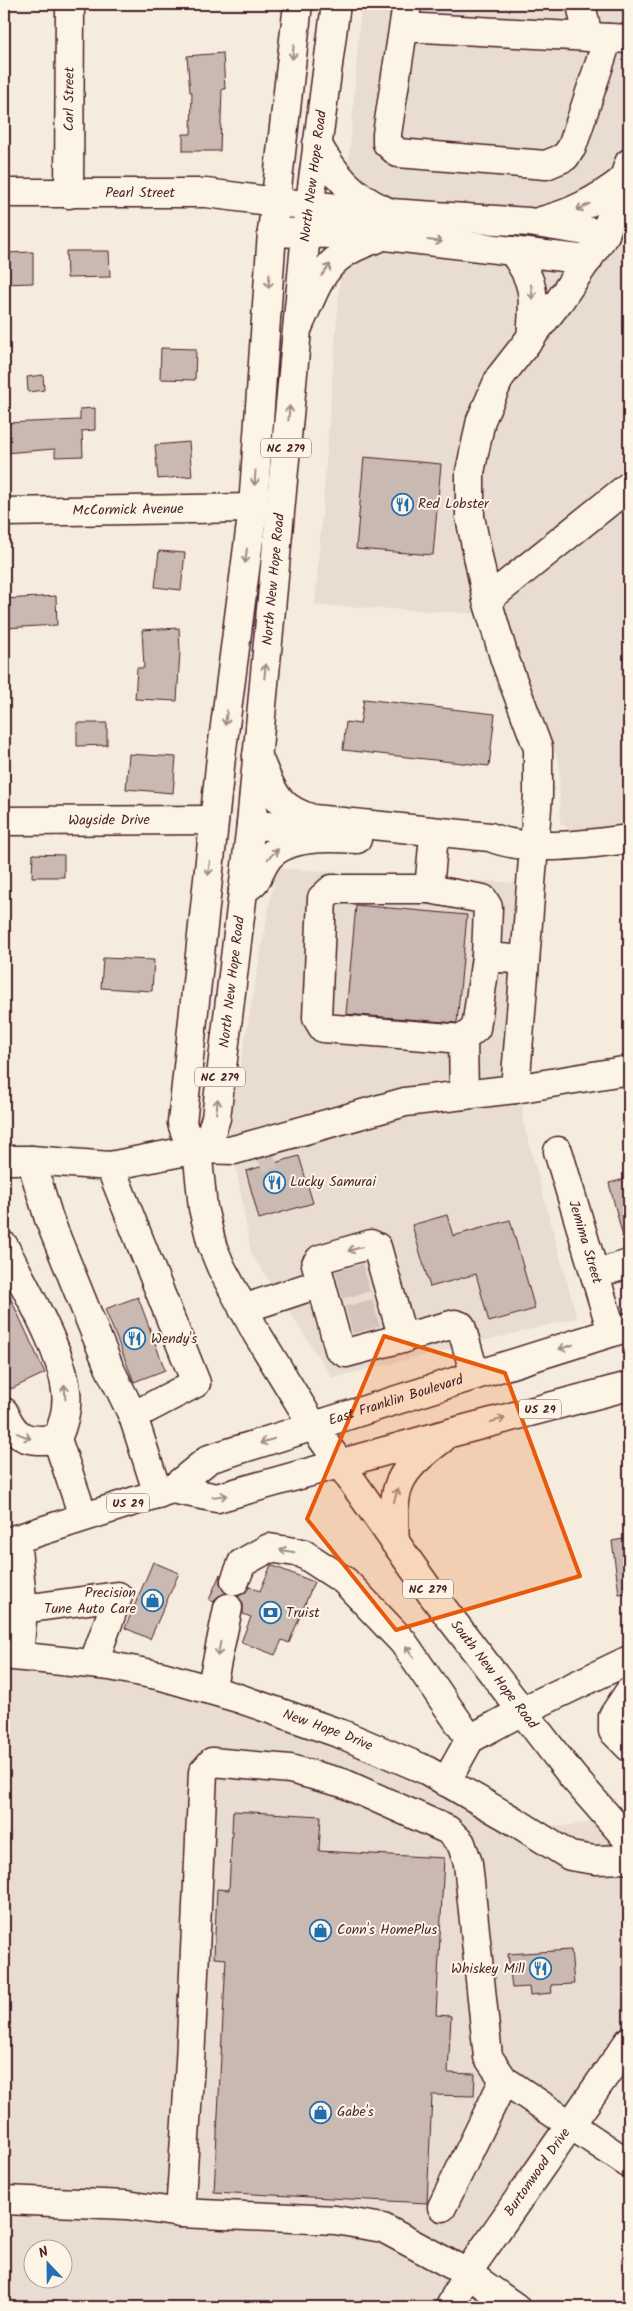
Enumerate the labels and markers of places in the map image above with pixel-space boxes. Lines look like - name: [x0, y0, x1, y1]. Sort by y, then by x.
- restaurant icon: Red Lobster: [390, 492, 414, 516]
- place label: Red Lobster: [418, 493, 490, 515]
- restaurant icon: Lucky Samurai: [262, 1170, 286, 1194]
- place label: Lucky Samurai: [290, 1171, 376, 1193]
- restaurant icon: Wendy's: [123, 1327, 147, 1351]
- place label: Wendy's: [151, 1328, 197, 1350]
- place label: Precision Tune Auto Care: [44, 1582, 137, 1620]
- shop icon: Precision Tune Auto Care: [140, 1589, 164, 1613]
- bank icon: Truist: [258, 1601, 282, 1625]
- place label: Truist: [286, 1602, 320, 1624]
- shop icon: Conn's HomePlus: [309, 1918, 333, 1942]
- place label: Conn's HomePlus: [337, 1919, 437, 1941]
- restaurant icon: Whiskey Mill: [529, 1957, 553, 1981]
- place label: Whiskey Mill: [451, 1958, 526, 1980]
- shop icon: Gabe's: [309, 2100, 333, 2124]
- place label: Gabe's: [337, 2101, 374, 2123]

